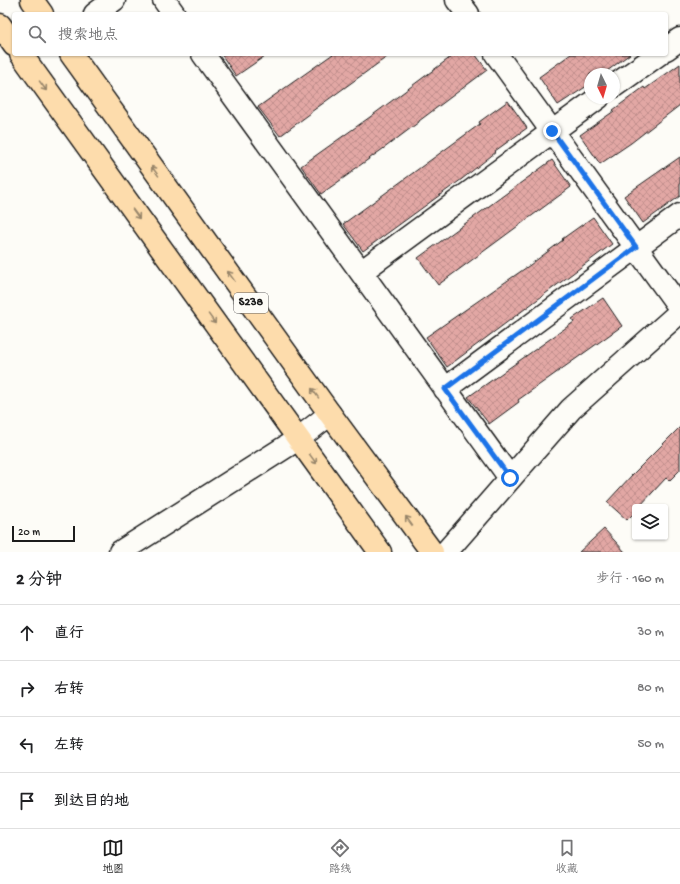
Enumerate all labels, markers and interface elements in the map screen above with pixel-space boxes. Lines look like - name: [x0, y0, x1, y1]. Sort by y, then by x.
- search box: [12, 12, 668, 56]
- icon: search: [26, 23, 48, 45]
- text: 搜索地点: [58, 27, 118, 45]
- north arrow: [584, 68, 620, 104]
- one-way arrow: [39, 80, 47, 91]
- route end: [543, 122, 561, 140]
- one-way arrow: [151, 166, 159, 177]
- one-way arrow: [132, 208, 140, 219]
- one-way arrow: [227, 271, 235, 282]
- road number: S238: [234, 293, 268, 313]
- one-way arrow: [208, 314, 216, 325]
- one-way arrow: [311, 388, 319, 399]
- one-way arrow: [308, 453, 317, 464]
- route start: [501, 469, 519, 487]
- map controls: [632, 504, 668, 540]
- button: layers: [632, 504, 668, 540]
- one-way arrow: [405, 515, 413, 526]
- scale bar: [12, 524, 75, 543]
- text: 20 m: [18, 527, 40, 539]
- text: 2 分钟: [16, 571, 62, 591]
- text: 步行 · 160 m: [596, 572, 664, 587]
- icon: ahead: [16, 622, 38, 644]
- text: 直行: [54, 625, 84, 643]
- text: 30 m: [638, 625, 664, 640]
- icon: right: [16, 678, 38, 700]
- text: 右转: [54, 681, 84, 699]
- text: 80 m: [637, 681, 664, 696]
- icon: left: [16, 734, 38, 756]
- text: 左转: [54, 737, 84, 755]
- text: 50 m: [637, 737, 664, 752]
- icon: arrive: [16, 790, 38, 812]
- text: 到达目的地: [54, 793, 129, 811]
- tab: 地图: [102, 837, 124, 876]
- tab: 路线: [329, 837, 351, 876]
- tab: 收藏: [556, 837, 578, 876]

